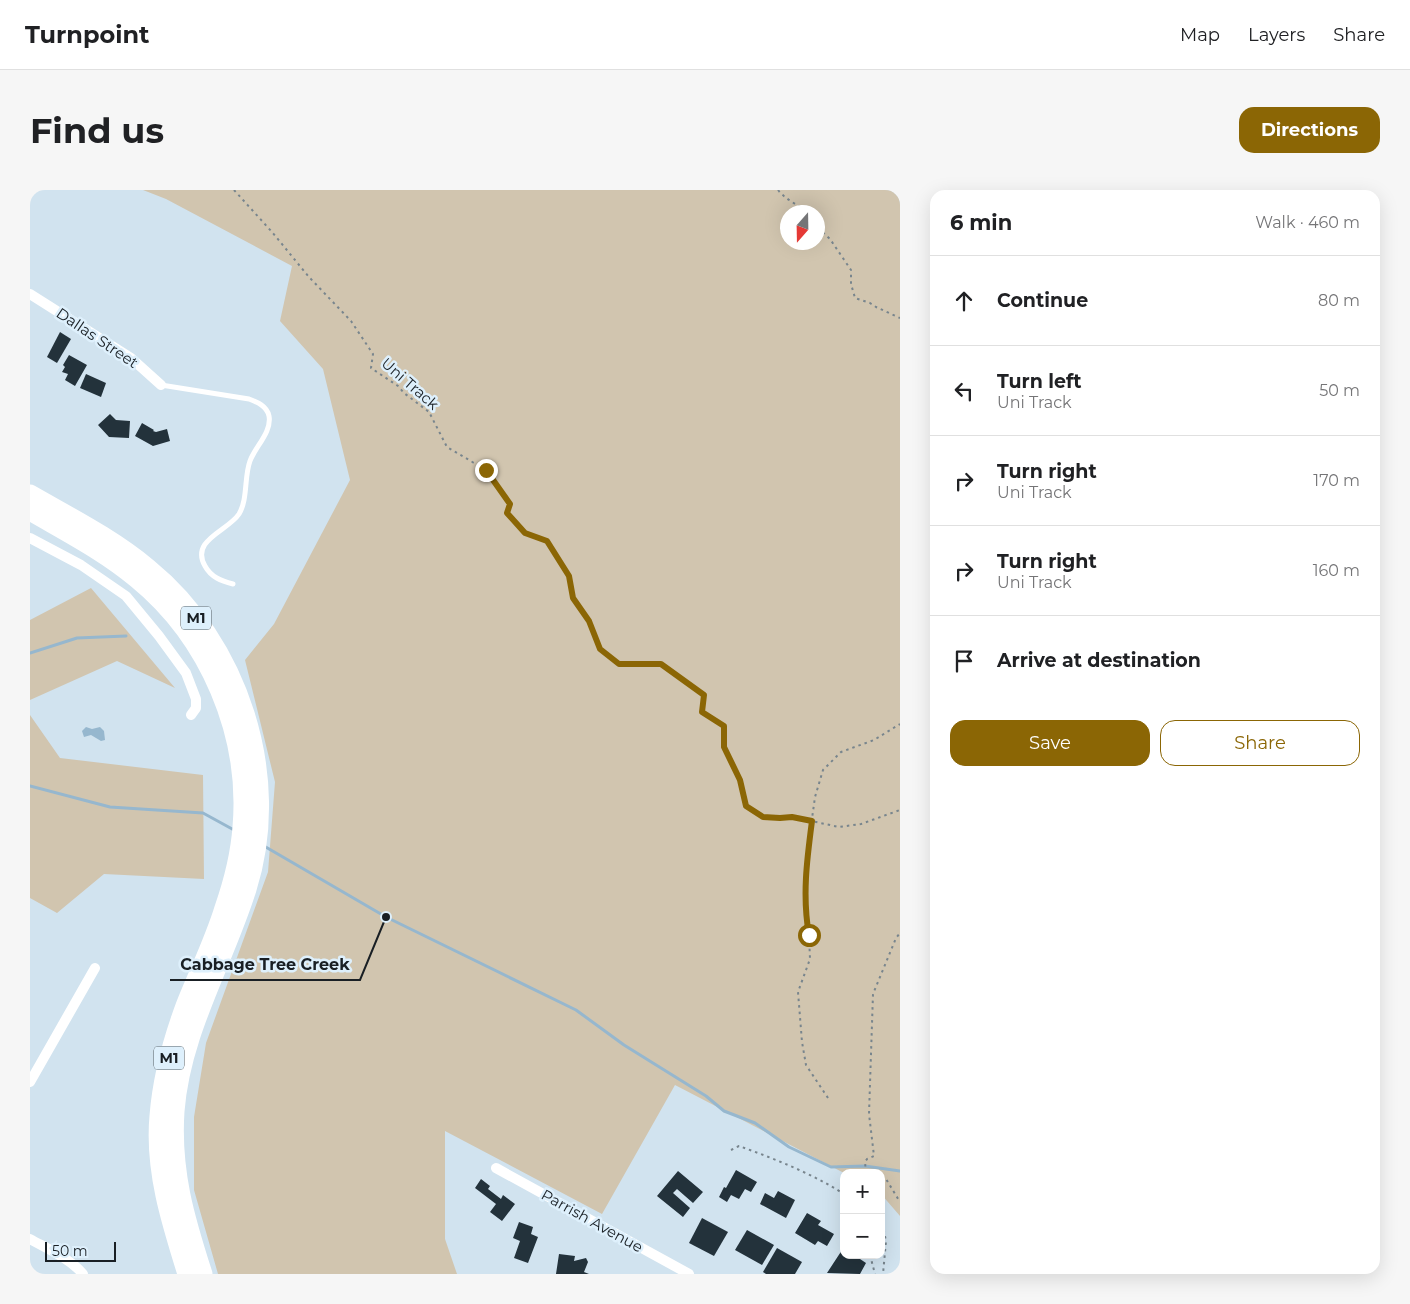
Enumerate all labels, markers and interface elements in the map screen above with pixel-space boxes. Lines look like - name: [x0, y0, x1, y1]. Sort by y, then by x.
- text: Turnpoint: [25, 20, 149, 49]
- text: Map: [1180, 24, 1220, 46]
- text: Layers: [1248, 24, 1305, 46]
- text: Share: [1333, 24, 1385, 46]
- button: Directions: [1239, 107, 1380, 153]
- text: Find us: [30, 109, 164, 152]
- north arrow: [780, 205, 825, 250]
- text: 6 min: [950, 210, 1012, 235]
- text: Walk · 460 m: [1255, 213, 1360, 232]
- icon: ahead: [950, 287, 978, 315]
- text: Continue: [997, 289, 1088, 312]
- text: 80 m: [1318, 291, 1360, 310]
- street label: Dallas Street: [53, 303, 142, 372]
- street label: Uni Track: [378, 354, 443, 414]
- text: Turn left: [997, 370, 1082, 393]
- icon: left: [950, 377, 978, 405]
- text: 50 m: [1319, 381, 1360, 400]
- text: Uni Track: [997, 393, 1072, 412]
- route end: [475, 459, 498, 482]
- text: Turn right: [997, 460, 1097, 483]
- icon: right: [950, 467, 978, 495]
- text: 170 m: [1313, 471, 1360, 490]
- text: Uni Track: [997, 483, 1072, 502]
- text: Turn right: [997, 550, 1097, 573]
- icon: right: [950, 557, 978, 585]
- text: 160 m: [1313, 561, 1360, 580]
- text: Uni Track: [997, 573, 1072, 592]
- road number: M1: [181, 606, 211, 629]
- icon: arrive: [950, 647, 978, 675]
- text: Arrive at destination: [997, 649, 1201, 672]
- button: Save: [950, 720, 1150, 766]
- button: Share: [1160, 720, 1360, 766]
- route start: [798, 924, 821, 947]
- callout: Cabbage Tree Creek: [170, 949, 360, 980]
- text: Cabbage Tree Creek: [180, 955, 350, 974]
- road number: M1: [154, 1046, 184, 1070]
- map controls: [840, 1169, 885, 1259]
- button: +: [840, 1169, 885, 1214]
- street label: Parrish Avenue: [538, 1185, 646, 1256]
- button: −: [840, 1214, 885, 1259]
- scale bar: [45, 1239, 116, 1262]
- text: 50 m: [52, 1242, 88, 1260]

